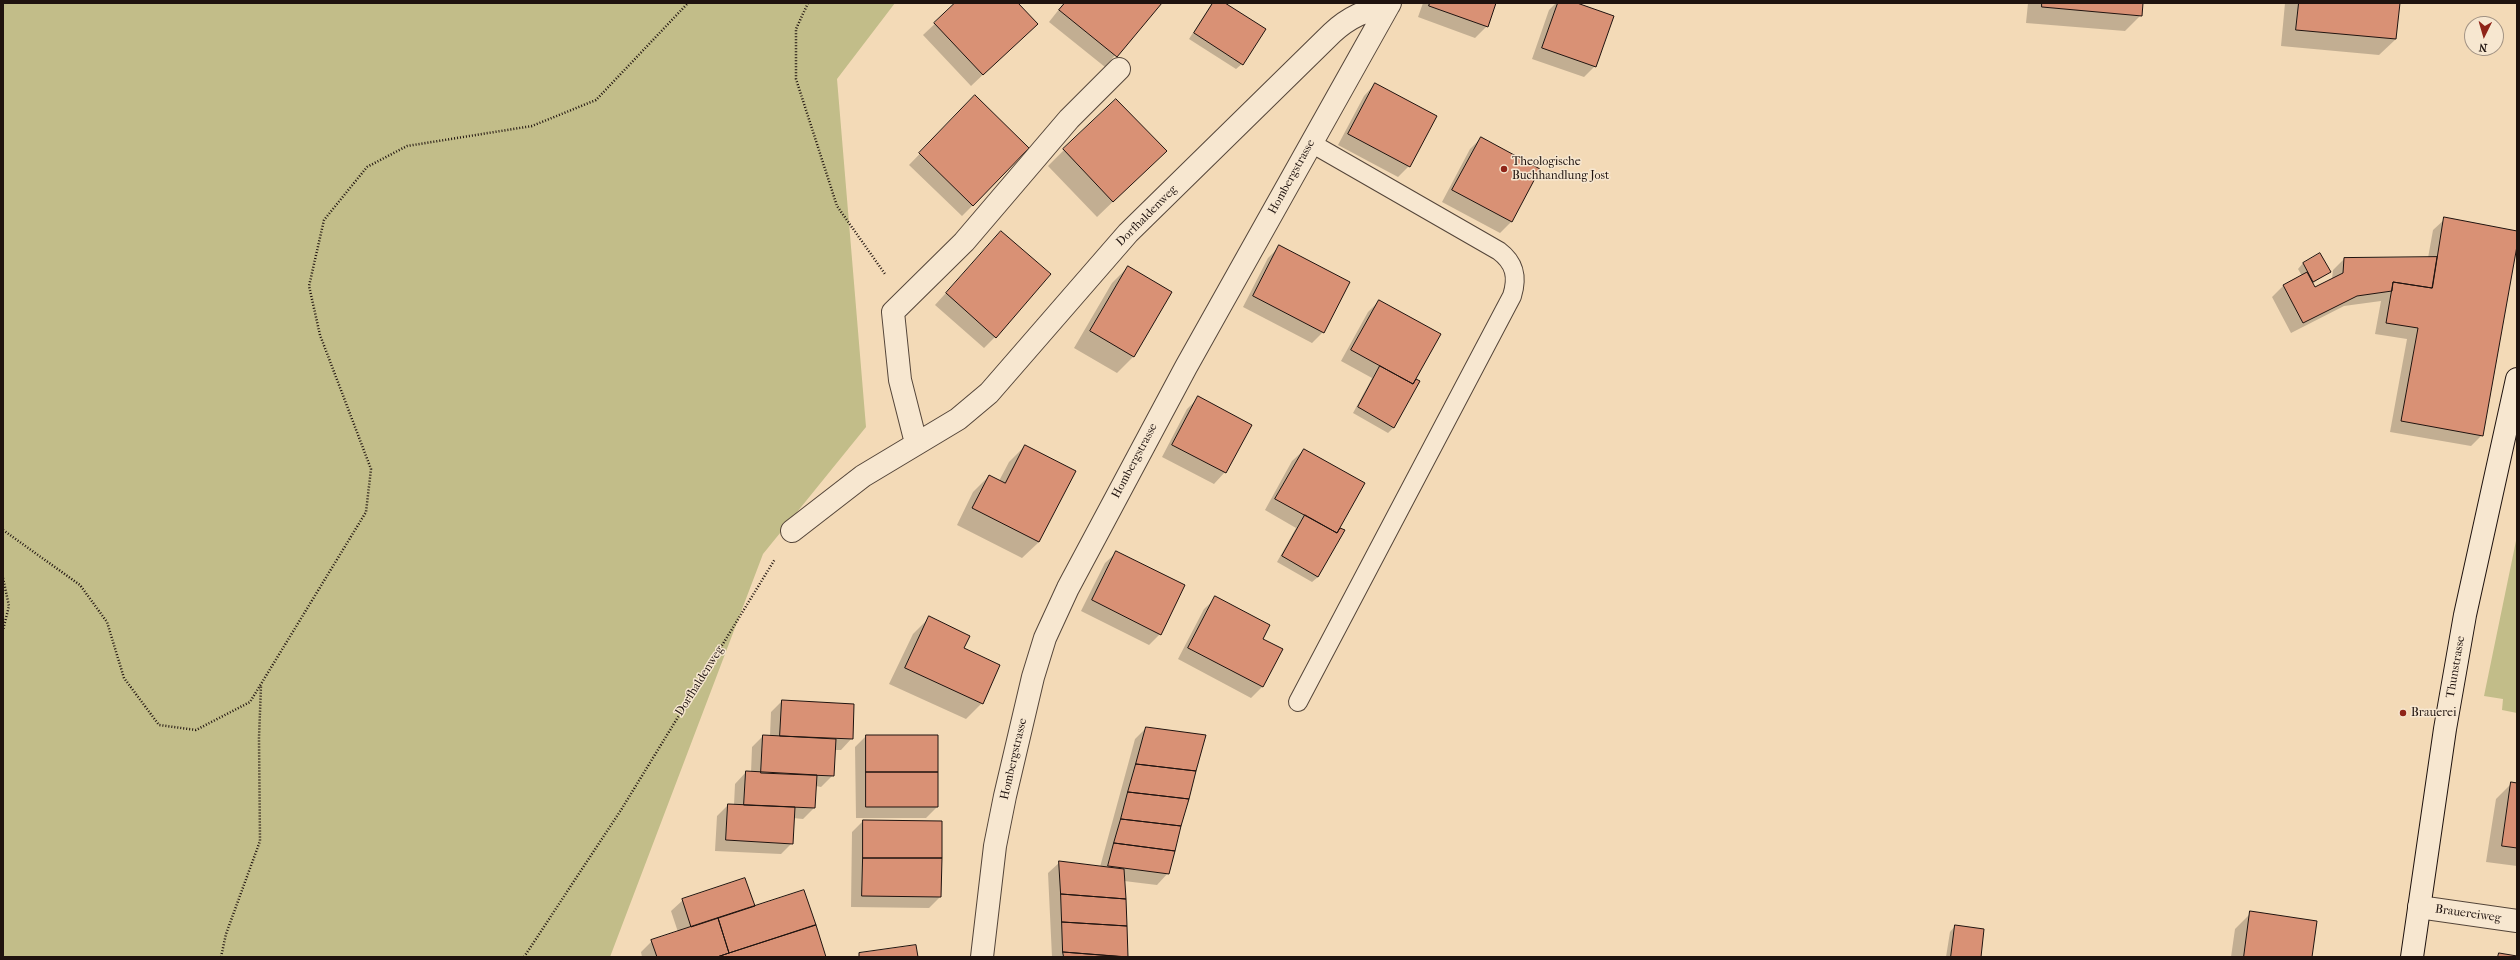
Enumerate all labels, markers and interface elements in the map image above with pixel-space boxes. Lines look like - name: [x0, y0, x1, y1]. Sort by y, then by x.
- north arrow: [2464, 16, 2504, 56]
- text: N: [2478, 41, 2488, 54]
- street label: Hombergstrasse: [1266, 137, 1318, 217]
- place label: Theologische Buchhandlung Jost: [1512, 155, 1609, 183]
- marker: Theologische Buchhandlung Jost: [1499, 164, 1509, 174]
- street label: Dorfhaldenweg: [1114, 183, 1180, 249]
- street label: Hombergstrasse: [1109, 421, 1161, 501]
- street label: Thunstrasse: [2443, 635, 2469, 699]
- street label: Dorfhaldenweg: [673, 643, 727, 719]
- place label: Brauerei: [2411, 706, 2457, 720]
- marker: Brauerei: [2398, 708, 2408, 718]
- street label: Hombergstrasse: [998, 717, 1030, 801]
- street label: Brauereiweg: [2434, 902, 2502, 926]

